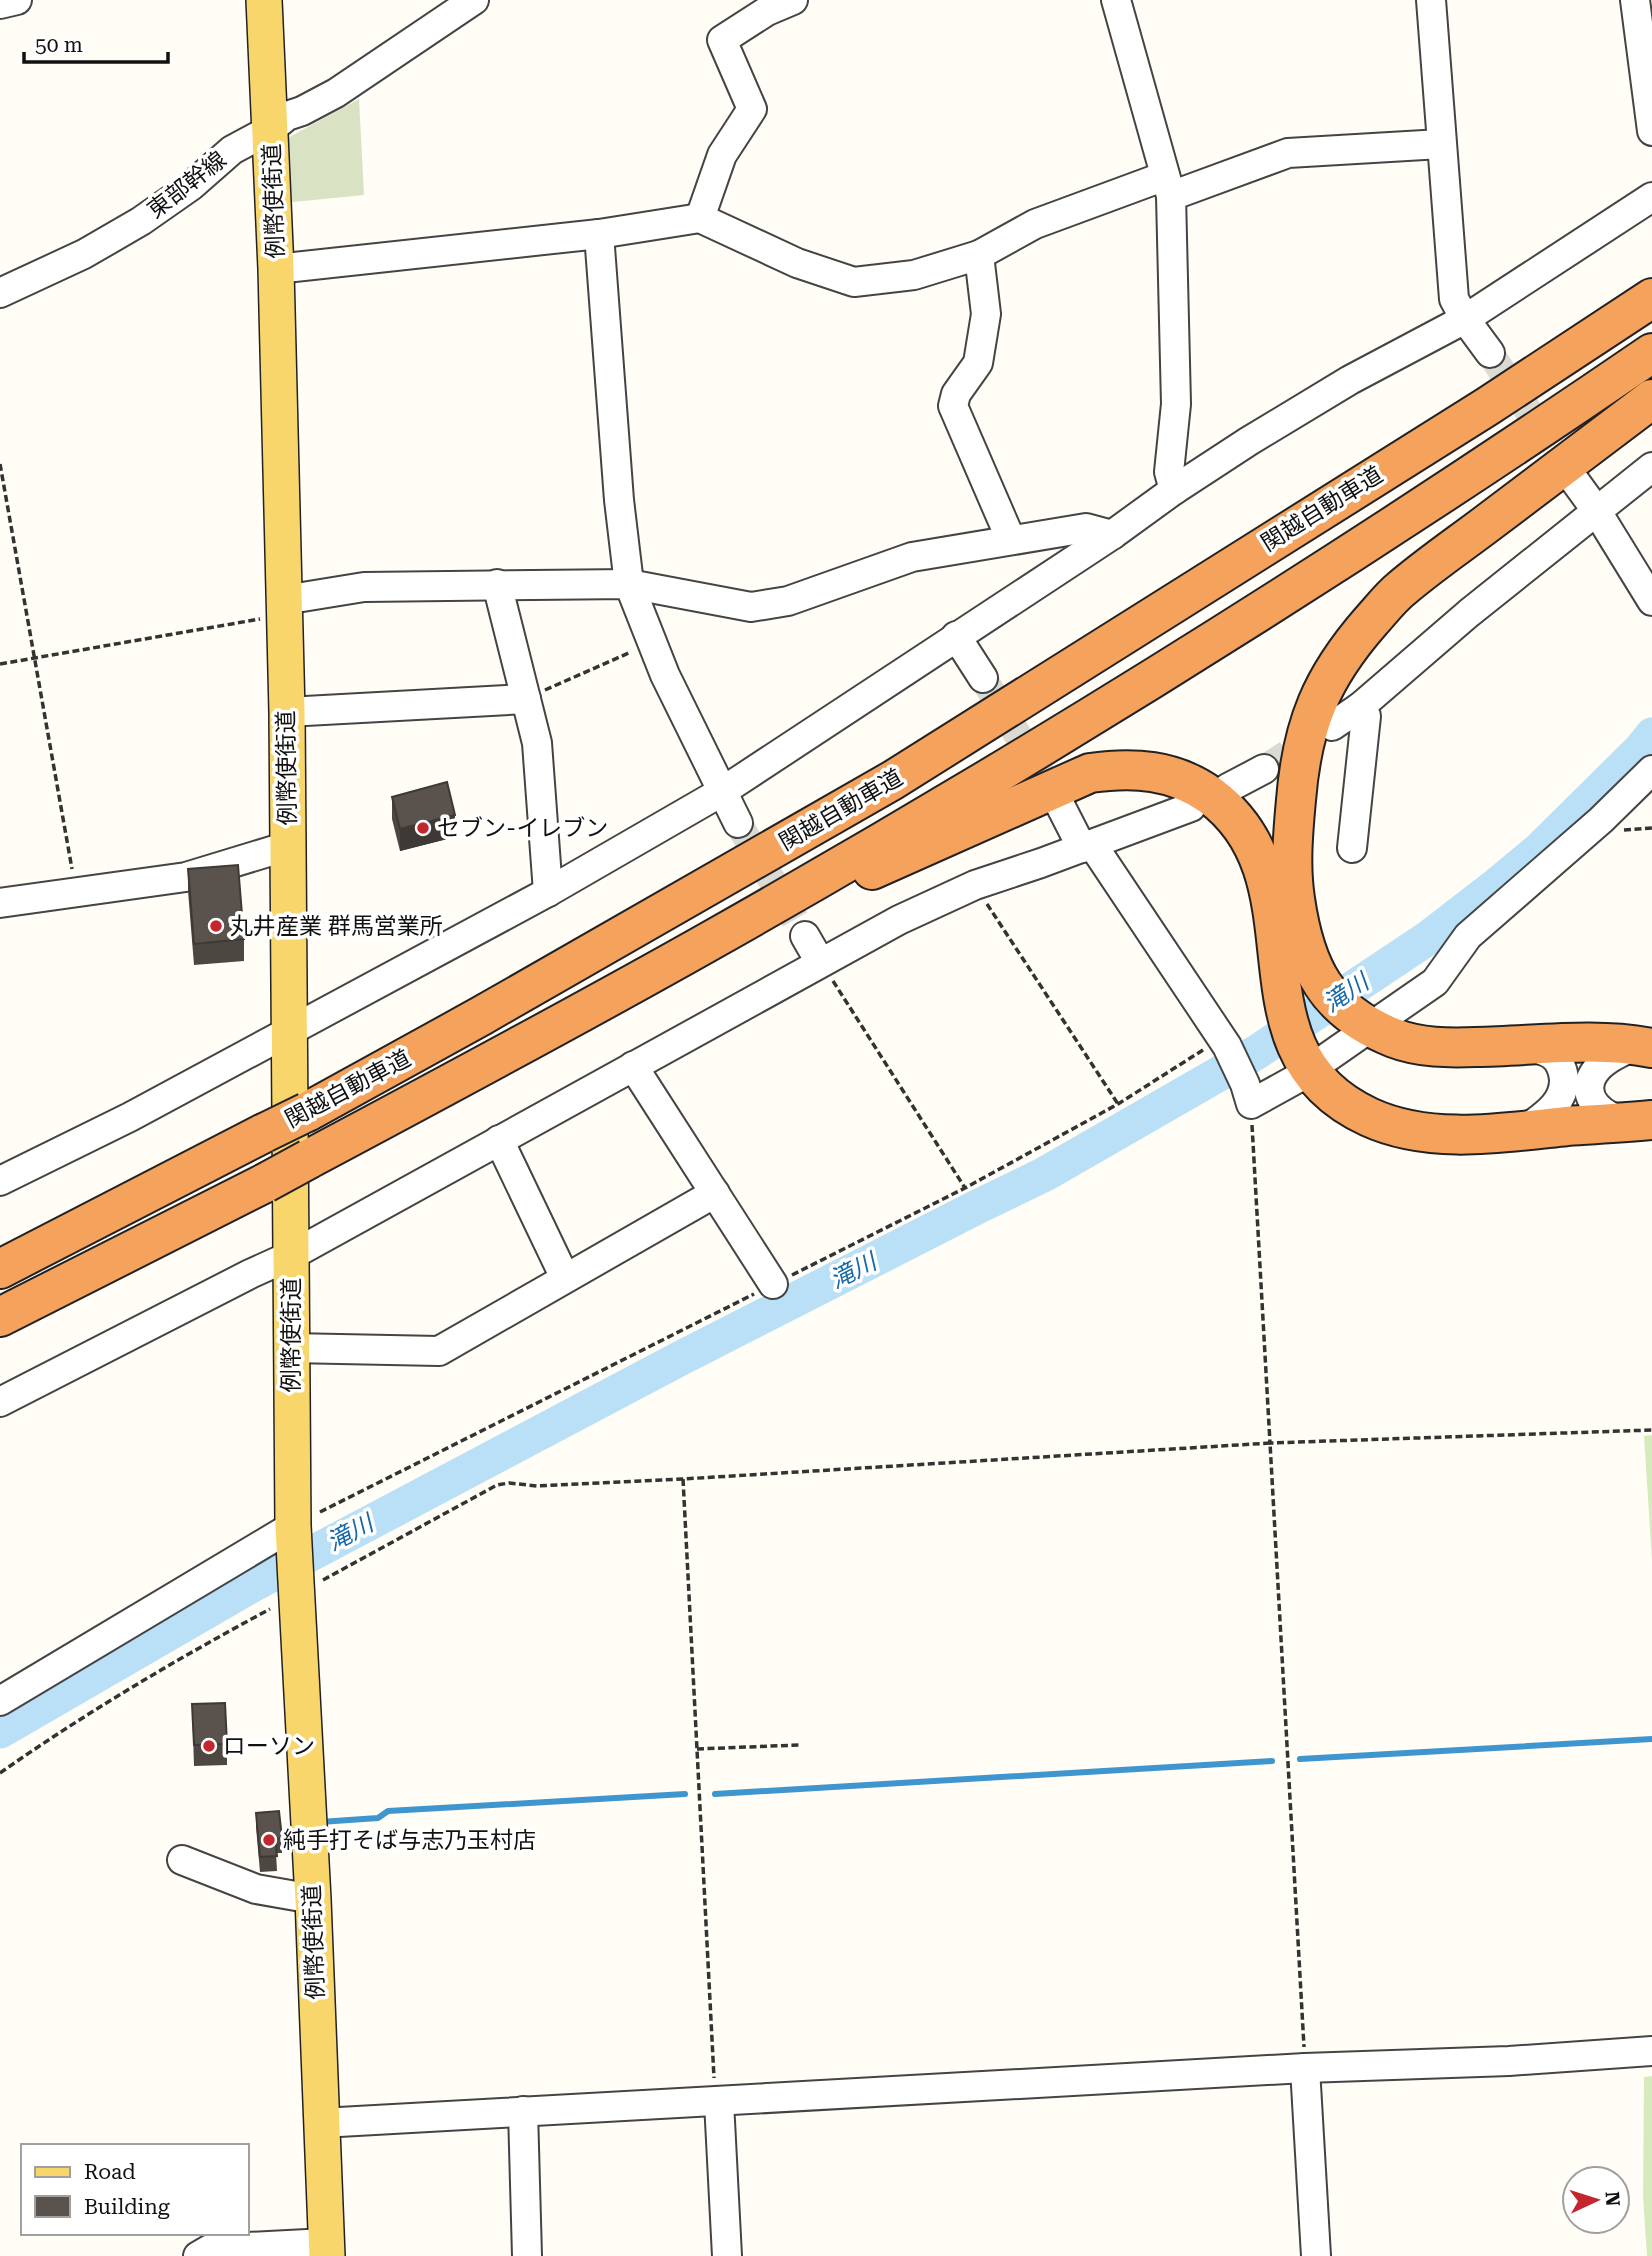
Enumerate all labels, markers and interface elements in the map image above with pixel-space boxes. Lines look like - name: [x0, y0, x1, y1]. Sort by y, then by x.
- scale bar: [24, 21, 168, 65]
- text: 50 m: [35, 33, 83, 57]
- street label: 例幣使街道: [259, 143, 289, 259]
- street label: 東部幹線: [142, 146, 232, 224]
- street label: 関越自動車道: [1256, 461, 1388, 557]
- street label: 例幣使街道: [272, 710, 302, 826]
- street label: 関越自動車道: [774, 764, 908, 856]
- place label: セブン-イレブン: [437, 815, 608, 842]
- marker: セブン-イレブン: [415, 820, 431, 836]
- place label: 丸井産業 群馬営業所: [230, 913, 443, 940]
- marker: 丸井産業 群馬営業所: [208, 918, 224, 934]
- water label: 滝川: [1318, 966, 1376, 1018]
- street label: 関越自動車道: [281, 1045, 415, 1133]
- water label: 滝川: [825, 1246, 883, 1294]
- street label: 例幣使街道: [278, 1278, 305, 1393]
- water label: 滝川: [322, 1508, 380, 1557]
- place label: ローソン: [223, 1733, 315, 1760]
- marker: ローソン: [201, 1738, 217, 1754]
- place label: 純手打そば与志乃玉村店: [283, 1827, 536, 1854]
- marker: 純手打そば与志乃玉村店: [261, 1832, 277, 1848]
- street label: 例幣使街道: [299, 1884, 329, 2000]
- legend: [21, 2144, 248, 2235]
- text: Road: [84, 2160, 136, 2184]
- north arrow: [1561, 2165, 1631, 2235]
- text: N: [1600, 2191, 1624, 2207]
- text: Building: [84, 2195, 170, 2219]

